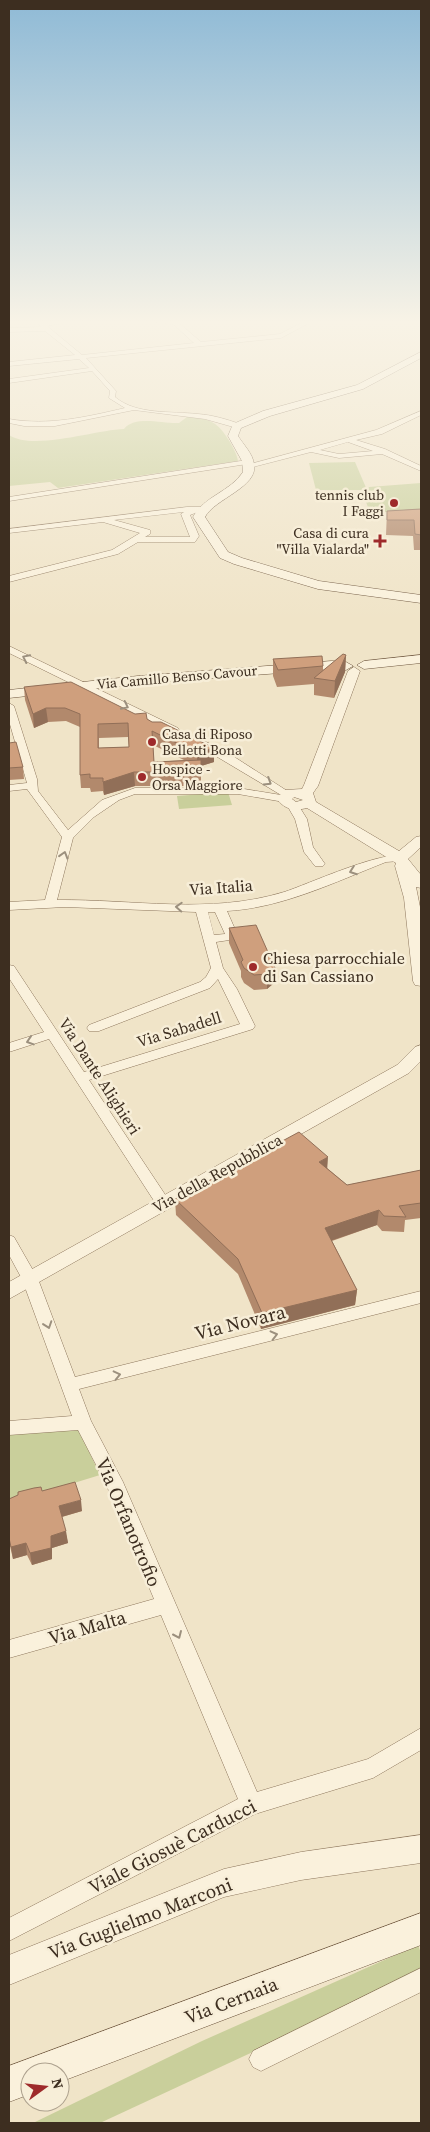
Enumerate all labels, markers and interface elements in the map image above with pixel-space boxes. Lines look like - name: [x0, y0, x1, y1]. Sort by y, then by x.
- place label: tennis club I Faggi: [315, 485, 384, 521]
- marker: tennis club I Faggi: [388, 497, 400, 509]
- place label: Casa di cura "Villa Vialarda": [276, 523, 370, 559]
- marker: Casa di cura "Villa Vialarda": [373, 534, 387, 548]
- one-way arrow: [22, 654, 31, 664]
- street label: Via Camillo Benso Cavour: [96, 660, 258, 694]
- one-way arrow: [120, 700, 129, 710]
- place label: Casa di Riposo Belletti Bona: [162, 724, 253, 760]
- marker: Casa di Riposo Belletti Bona: [146, 736, 158, 748]
- place label: Hospice - Orsa Maggiore: [152, 759, 243, 795]
- marker: Hospice - Orsa Maggiore: [136, 771, 148, 783]
- one-way arrow: [263, 776, 272, 786]
- one-way arrow: [59, 851, 69, 860]
- one-way arrow: [349, 865, 358, 875]
- street label: Via Italia: [188, 874, 254, 900]
- one-way arrow: [175, 902, 182, 912]
- place label: Chiesa parrocchiale di San Cassiano: [263, 947, 405, 987]
- marker: Chiesa parrocchiale di San Cassiano: [247, 961, 259, 973]
- street label: Via Sabadell: [134, 1006, 224, 1052]
- street label: Via Dante Alighieri: [54, 1013, 146, 1139]
- one-way arrow: [26, 1035, 35, 1045]
- street label: Via della Repubblica: [148, 1128, 287, 1218]
- street label: Via Novara: [192, 1298, 288, 1346]
- one-way arrow: [42, 1320, 52, 1328]
- one-way arrow: [270, 1330, 279, 1341]
- one-way arrow: [112, 1370, 121, 1381]
- street label: Via Orfanotrofio: [90, 1453, 168, 1591]
- street label: Via Malta: [45, 1603, 129, 1651]
- one-way arrow: [173, 1631, 183, 1639]
- street label: Viale Giosuè Carducci: [84, 1792, 260, 1900]
- street label: Via Guglielmo Marconi: [44, 1871, 236, 1965]
- street label: Via Cernaia: [180, 1970, 282, 2030]
- north arrow: [20, 2062, 70, 2112]
- text: N: [47, 2076, 69, 2091]

